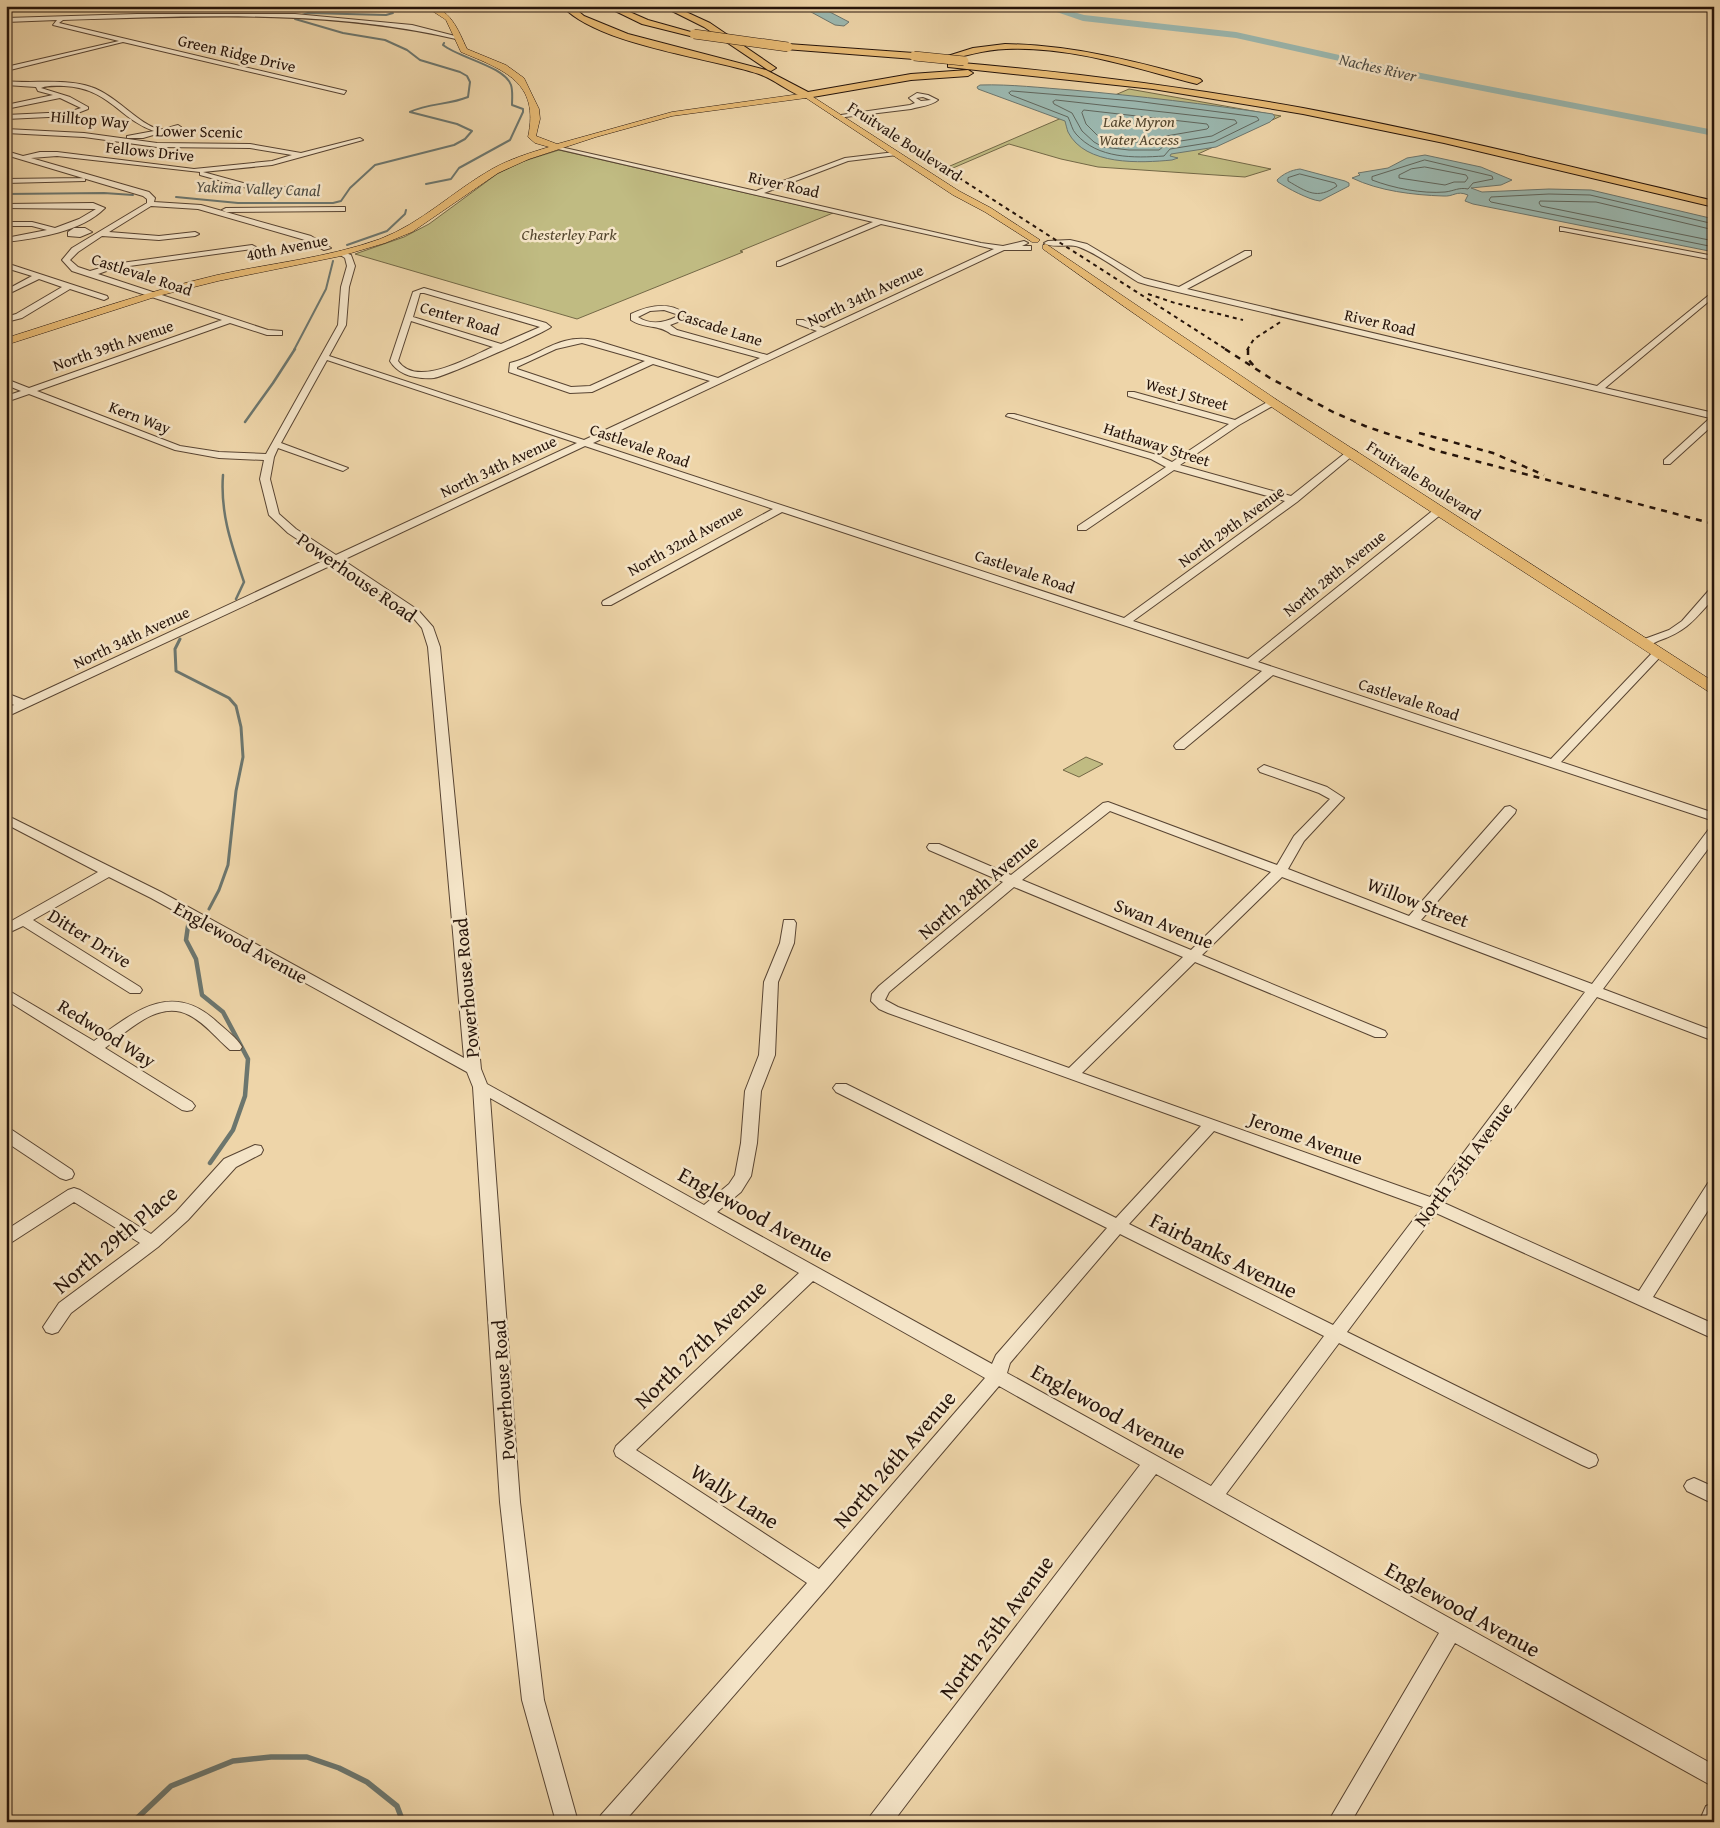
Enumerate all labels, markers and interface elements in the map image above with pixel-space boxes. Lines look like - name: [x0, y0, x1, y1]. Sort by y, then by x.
- street label: Green Ridge Drive: [176, 28, 298, 78]
- water label: Naches River: [1336, 46, 1420, 88]
- street label: Fruitvale Boulevard: [843, 95, 967, 187]
- street label: Hilltop Way: [50, 104, 130, 134]
- park label: Lake Myron Water Access: [1099, 109, 1179, 151]
- street label: Lower Scenic: [155, 118, 243, 144]
- street label: Fellows Drive: [105, 134, 195, 168]
- street label: River Road: [746, 164, 822, 204]
- water label: Yakima Valley Canal: [195, 174, 321, 202]
- park label: Chesterley Park: [521, 222, 617, 246]
- street label: 40th Avenue: [244, 227, 330, 267]
- street label: Castlevale Road: [89, 246, 196, 302]
- street label: North 34th Avenue: [803, 257, 927, 333]
- street label: Center Road: [417, 295, 503, 342]
- street label: Cascade Lane: [674, 302, 766, 352]
- street label: River Road: [1342, 302, 1418, 342]
- street label: North 39th Avenue: [49, 313, 177, 377]
- street label: West J Street: [1143, 371, 1232, 417]
- street label: Kern Way: [106, 394, 174, 440]
- street label: Hathaway Street: [1101, 415, 1214, 473]
- street label: Castlevale Road: [587, 417, 694, 474]
- street label: North 34th Avenue: [436, 428, 560, 504]
- street label: Fruitvale Boulevard: [1362, 434, 1486, 526]
- street label: North 29th Avenue: [1173, 479, 1289, 573]
- street label: North 32nd Avenue: [623, 498, 747, 582]
- street label: North 28th Avenue: [1277, 524, 1391, 622]
- street label: Powerhouse Road: [291, 525, 423, 629]
- street label: Castlevale Road: [972, 543, 1079, 600]
- street label: North 34th Avenue: [69, 599, 193, 675]
- street label: Castlevale Road: [1356, 671, 1463, 727]
- street label: North 28th Avenue: [912, 828, 1044, 946]
- street label: Willow Street: [1363, 870, 1473, 934]
- street label: Swan Avenue: [1110, 890, 1218, 956]
- street label: Englewood Avenue: [169, 894, 313, 990]
- street label: Ditter Drive: [43, 901, 137, 975]
- street label: Powerhouse Road: [446, 916, 486, 1059]
- street label: Redwood Way: [53, 992, 162, 1075]
- street label: North 25th Avenue: [1407, 1096, 1519, 1232]
- street label: Jerome Avenue: [1243, 1104, 1367, 1172]
- street label: Englewood Avenue: [673, 1158, 839, 1270]
- street label: North 29th Place: [46, 1177, 184, 1301]
- street label: Fairbanks Avenue: [1145, 1204, 1303, 1306]
- street label: North 27th Avenue: [627, 1272, 773, 1416]
- street label: Powerhouse Road: [484, 1318, 522, 1461]
- street label: Englewood Avenue: [1026, 1355, 1192, 1467]
- street label: North 26th Avenue: [825, 1383, 963, 1535]
- street label: Wally Lane: [684, 1455, 786, 1537]
- street label: North 25th Avenue: [931, 1548, 1061, 1706]
- street label: Englewood Avenue: [1380, 1553, 1546, 1665]

